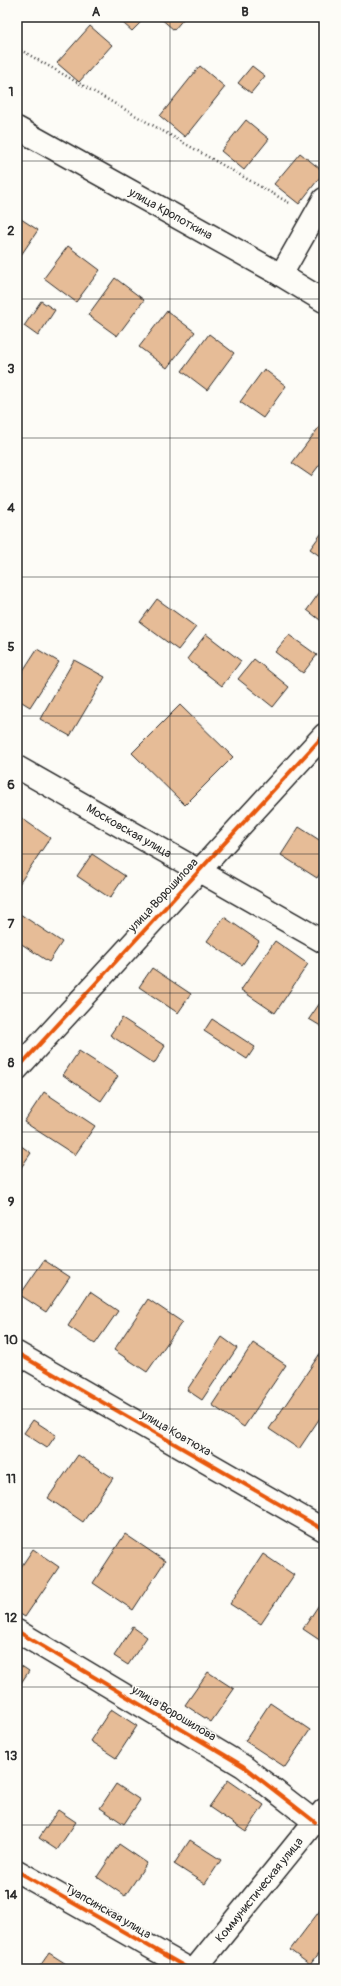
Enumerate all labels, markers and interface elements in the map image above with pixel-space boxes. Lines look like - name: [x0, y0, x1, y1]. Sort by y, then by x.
- text: A: [92, 4, 101, 20]
- text: B: [241, 4, 249, 20]
- text: 1: [8, 84, 14, 100]
- street label: улица Кропоткина: [125, 184, 215, 243]
- text: 2: [7, 223, 15, 239]
- text: 3: [7, 361, 15, 377]
- text: 4: [7, 500, 15, 516]
- text: 5: [7, 639, 15, 655]
- text: 6: [7, 777, 15, 793]
- street label: Московская улица: [83, 801, 175, 862]
- street label: улица Ворошилова: [124, 855, 202, 936]
- text: 7: [8, 916, 15, 932]
- text: 8: [8, 1055, 15, 1071]
- text: 9: [8, 1194, 15, 1210]
- text: 10: [4, 1332, 18, 1348]
- street label: улица Ковтюха: [137, 1407, 214, 1460]
- text: 11: [6, 1471, 16, 1487]
- text: 12: [5, 1610, 17, 1626]
- street label: улица Ворошилова: [128, 1682, 219, 1745]
- text: 13: [5, 1748, 17, 1764]
- street label: Коммунистическая улица: [213, 1834, 307, 1946]
- street label: Туапсинская улица: [62, 1881, 154, 1942]
- text: 14: [5, 1887, 18, 1903]

